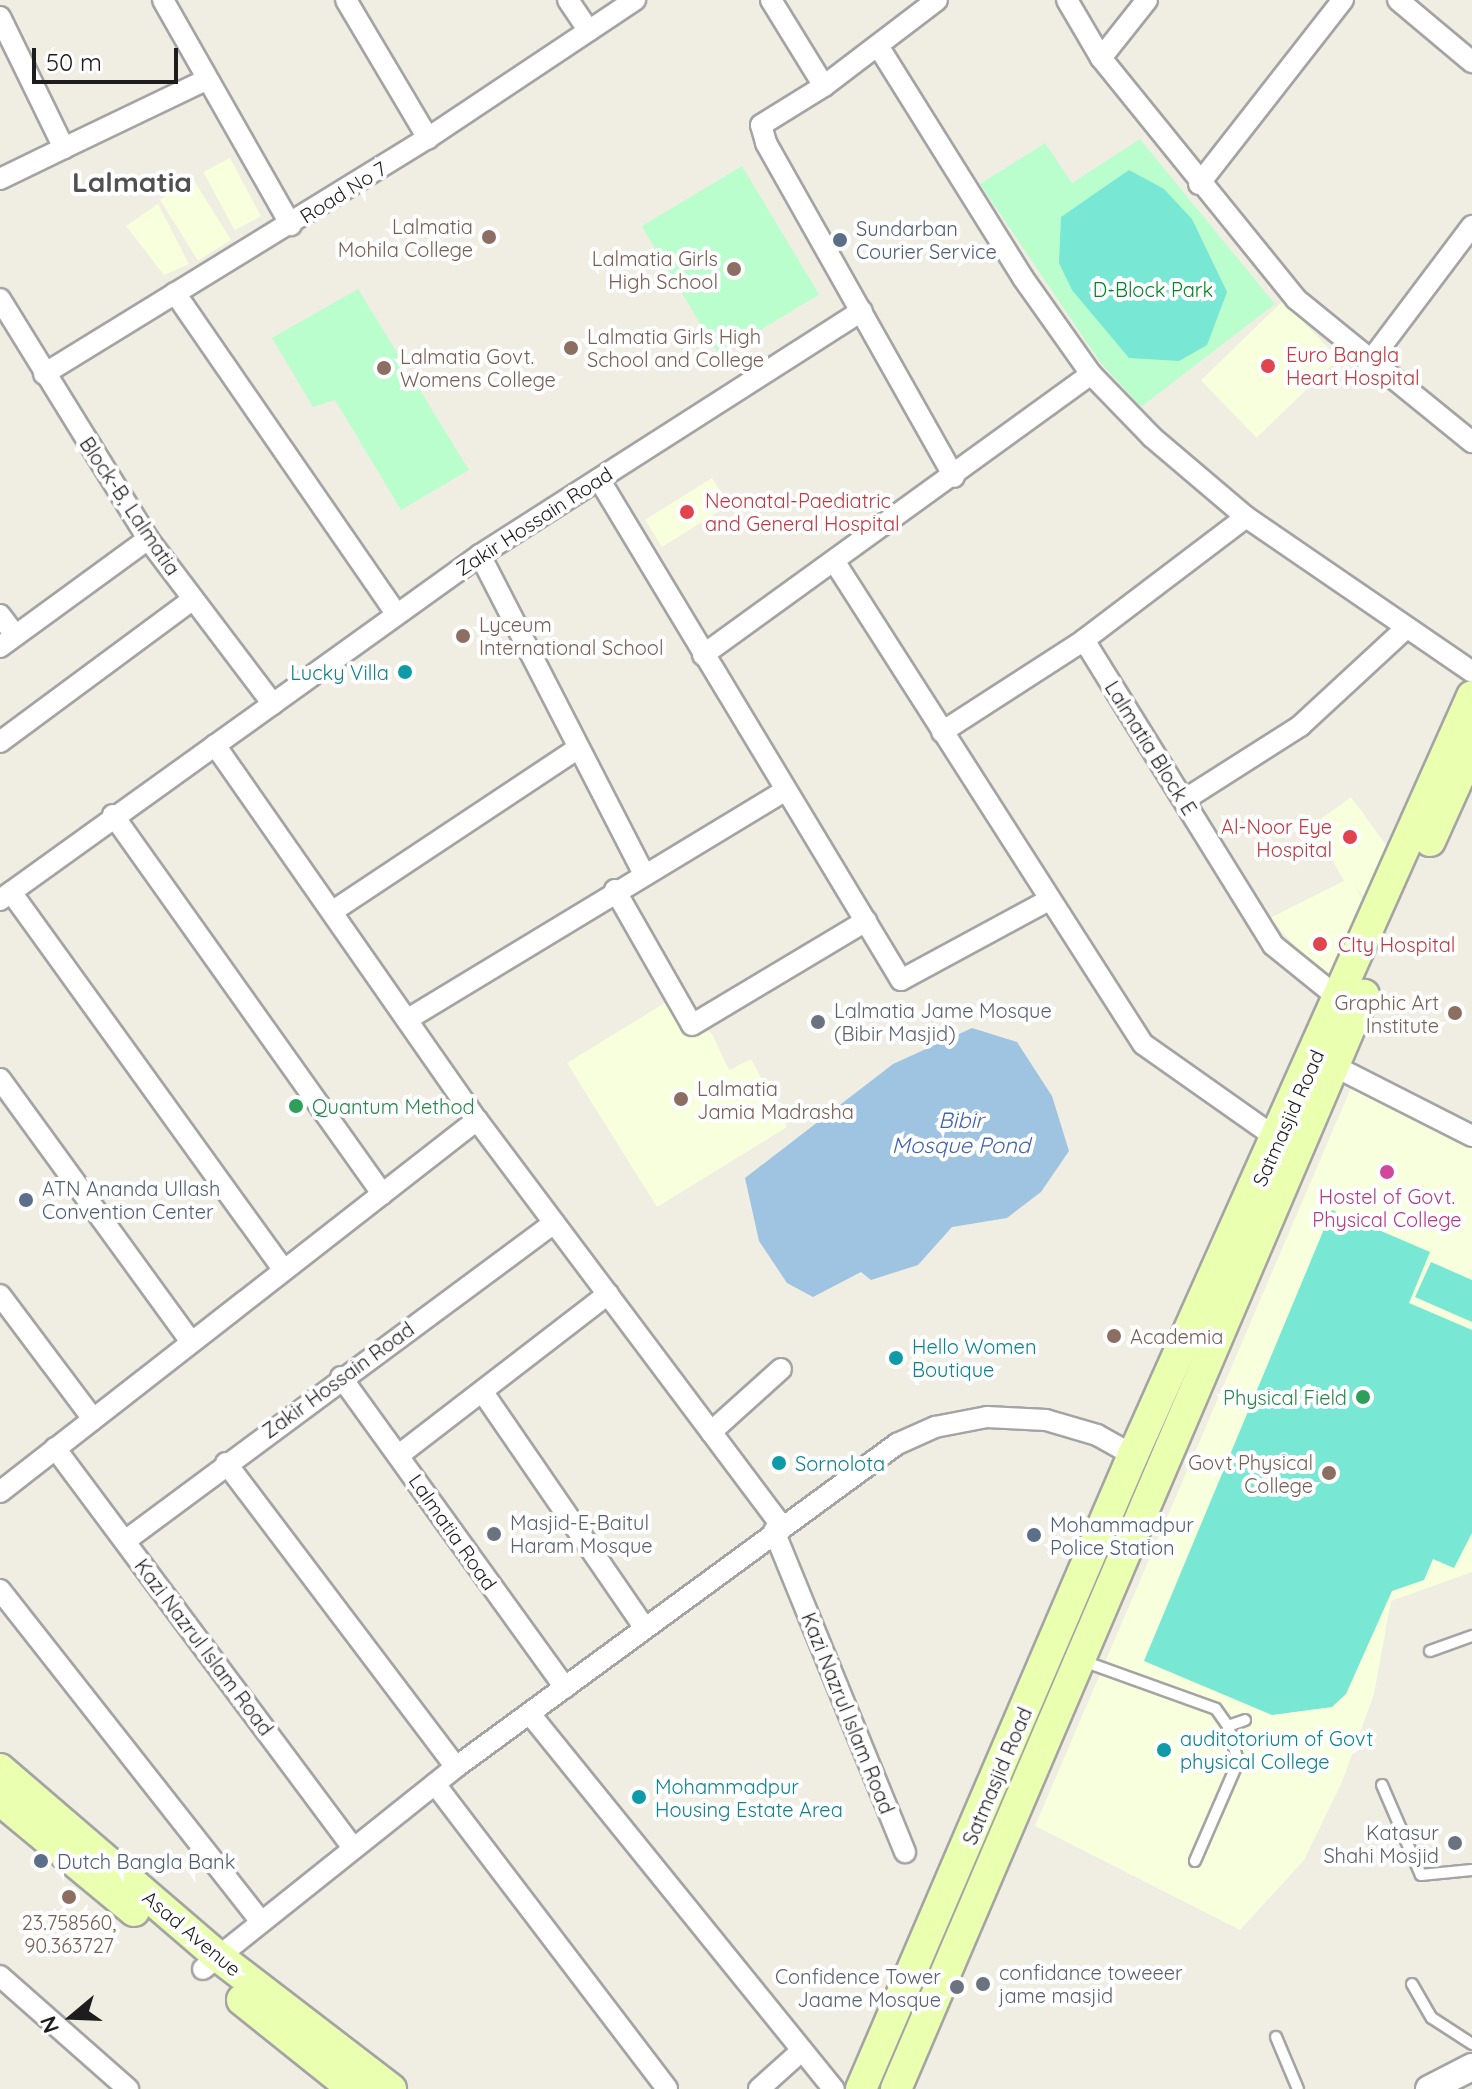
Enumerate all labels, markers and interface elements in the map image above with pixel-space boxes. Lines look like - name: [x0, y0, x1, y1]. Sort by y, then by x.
- scale bar: [36, 32, 182, 82]
- text: 50 m: [46, 47, 102, 77]
- street label: Road No 7: [295, 156, 391, 228]
- district label: Lalmatia: [72, 165, 192, 199]
- place label: Lalmatia Mohila College: [338, 214, 473, 261]
- place label: Sundarban Courier Service: [856, 216, 997, 263]
- marker: Lalmatia Mohila College: [480, 228, 498, 246]
- marker: Sundarban Courier Service: [831, 231, 849, 249]
- place label: Lalmatia Girls High School: [592, 246, 718, 293]
- marker: Lalmatia Girls High School: [725, 260, 743, 278]
- park label: D-Block Park: [1093, 277, 1213, 301]
- place label: Lalmatia Girls High School and College: [587, 324, 764, 371]
- marker: Lalmatia Girls High School and College: [562, 339, 580, 357]
- place label: Euro Bangla Heart Hospital: [1286, 342, 1420, 389]
- place label: Lalmatia Govt. Womens College: [400, 344, 556, 391]
- marker: Euro Bangla Heart Hospital: [1257, 355, 1279, 377]
- marker: Lalmatia Govt. Womens College: [375, 359, 393, 377]
- street label: Block-B, Lalmatia: [75, 432, 185, 580]
- street label: Zakir Hossain Road: [451, 461, 617, 581]
- place label: Neonatal-Paediatric and General Hospital: [705, 488, 900, 535]
- marker: Neonatal-Paediatric and General Hospital: [676, 501, 698, 523]
- place label: Lyceum International School: [479, 612, 664, 659]
- marker: Lyceum International School: [454, 627, 472, 645]
- place label: Lucky Villa: [290, 660, 389, 684]
- marker: Lucky Villa: [396, 663, 414, 681]
- street label: Lalmatia Block E: [1100, 676, 1202, 820]
- place label: Al-Noor Eye Hospital: [1221, 814, 1332, 861]
- marker: Al-Noor Eye Hospital: [1339, 826, 1361, 848]
- place label: CIty Hospital: [1338, 932, 1455, 956]
- marker: CIty Hospital: [1309, 933, 1331, 955]
- place label: Graphic Art Institute: [1335, 990, 1439, 1037]
- place label: Lalmatia Jame Mosque (Bibir Masjid): [834, 998, 1052, 1045]
- marker: Graphic Art Institute: [1446, 1004, 1464, 1022]
- marker: Lalmatia Jame Mosque (Bibir Masjid): [809, 1013, 827, 1031]
- street label: Satmasjid Road: [1247, 1046, 1329, 1190]
- place label: Lalmatia Jamia Madrasha: [697, 1076, 854, 1123]
- marker: Lalmatia Jamia Madrasha: [672, 1090, 690, 1108]
- place label: Quantum Method: [312, 1094, 475, 1118]
- marker: Quantum Method: [287, 1097, 305, 1115]
- water label: Bibir Mosque Pond: [892, 1107, 1030, 1158]
- marker: Hostel of Govt. Physical College: [1378, 1163, 1396, 1181]
- place label: ATN Ananda Ullash Convention Center: [42, 1176, 220, 1223]
- place label: Hostel of Govt. Physical College: [1312, 1184, 1462, 1231]
- marker: ATN Ananda Ullash Convention Center: [17, 1191, 35, 1209]
- street label: Zakir Hossain Road: [257, 1317, 419, 1443]
- place label: Academia: [1130, 1324, 1223, 1348]
- marker: Academia: [1105, 1327, 1123, 1345]
- place label: Hello Women Boutique: [912, 1334, 1036, 1381]
- marker: Hello Women Boutique: [887, 1349, 905, 1367]
- place label: Physical Field: [1223, 1385, 1347, 1409]
- marker: Physical Field: [1354, 1388, 1372, 1406]
- place label: Govt Physical College: [1188, 1450, 1313, 1497]
- place label: Sornolota: [795, 1451, 885, 1475]
- marker: Sornolota: [770, 1454, 788, 1472]
- marker: Govt Physical College: [1320, 1464, 1338, 1482]
- street label: Lalmatia Road: [404, 1469, 502, 1595]
- place label: Masjid-E-Baitul Haram Mosque: [510, 1510, 653, 1557]
- place label: Mohammadpur Police Station: [1050, 1512, 1194, 1559]
- marker: Masjid-E-Baitul Haram Mosque: [485, 1525, 503, 1543]
- marker: Mohammadpur Police Station: [1025, 1526, 1043, 1544]
- street label: Kazi Nazrul Islam Road: [130, 1554, 278, 1740]
- street label: Kazi Nazrul Islam Road: [797, 1609, 899, 1817]
- street label: Satmasjid Road: [957, 1704, 1037, 1848]
- place label: auditotorium of Govt physical College: [1180, 1726, 1373, 1773]
- marker: auditotorium of Govt physical College: [1155, 1741, 1173, 1759]
- place label: Mohammadpur Housing Estate Area: [655, 1774, 843, 1821]
- marker: Mohammadpur Housing Estate Area: [630, 1788, 648, 1806]
- place label: Katasur Shahi Mosjid: [1323, 1820, 1439, 1867]
- marker: Katasur Shahi Mosjid: [1446, 1834, 1464, 1852]
- place label: Dutch Bangla Bank: [57, 1849, 235, 1873]
- marker: Dutch Bangla Bank: [32, 1852, 50, 1870]
- street label: Asad Avenue: [138, 1885, 246, 1981]
- marker: 23.758560, 90.363727: [60, 1888, 78, 1906]
- place label: 23.758560, 90.363727: [22, 1910, 116, 1957]
- place label: confidance toweeer jame masjid: [999, 1960, 1183, 2007]
- place label: Confidence Tower Jaame Mosque: [775, 1964, 941, 2011]
- marker: confidance toweeer jame masjid: [974, 1975, 992, 1993]
- north arrow: [32, 1977, 112, 2057]
- marker: Confidence Tower Jaame Mosque: [948, 1978, 966, 1996]
- text: N: [33, 2013, 65, 2037]

